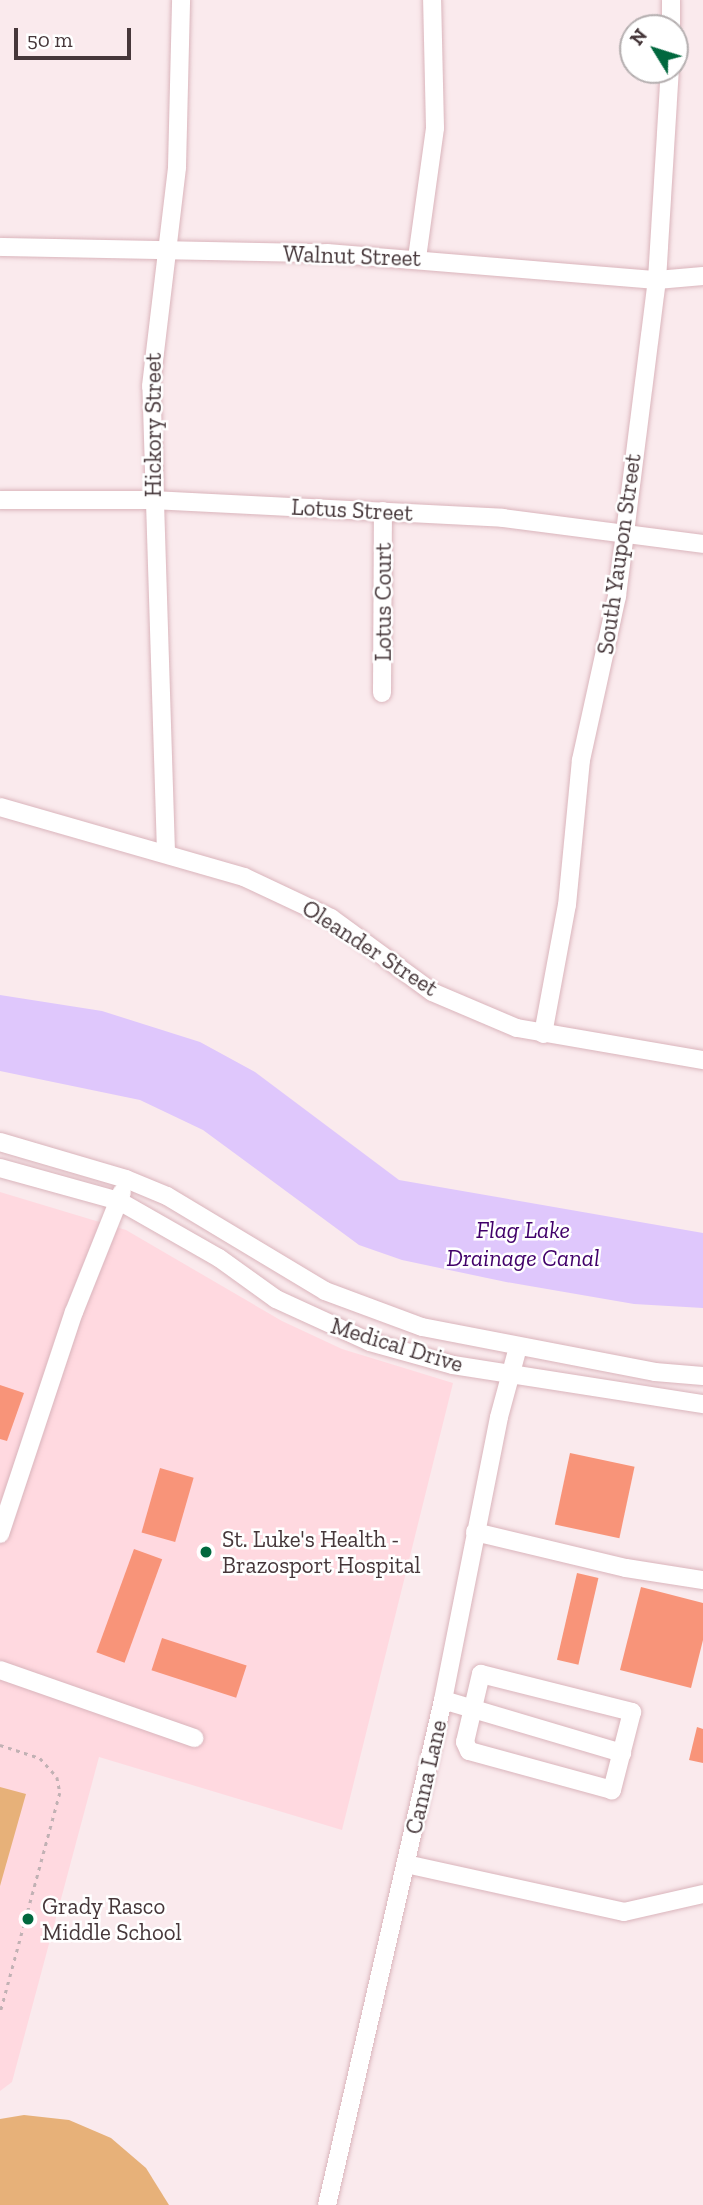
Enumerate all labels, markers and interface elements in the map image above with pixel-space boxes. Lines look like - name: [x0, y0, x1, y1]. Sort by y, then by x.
- scale bar: [18, 14, 135, 58]
- north arrow: [619, 14, 689, 84]
- text: N: [625, 24, 652, 50]
- text: 50 m: [27, 27, 73, 52]
- street label: Walnut Street: [282, 240, 422, 272]
- street label: Hickory Street: [139, 352, 167, 498]
- street label: South Yaupon Street: [591, 451, 647, 657]
- street label: Lotus Street: [291, 493, 413, 527]
- street label: Lotus Court: [369, 543, 397, 661]
- street label: Oleander Street: [297, 894, 443, 1002]
- water label: Flag Lake Drainage Canal: [446, 1216, 600, 1272]
- street label: Medical Drive: [328, 1312, 466, 1378]
- place label: St. Luke's Health - Brazosport Hospital: [222, 1525, 421, 1579]
- marker: St. Luke's Health - Brazosport Hospital: [196, 1542, 216, 1562]
- street label: Canna Lane: [399, 1717, 453, 1837]
- place label: Grady Rasco Middle School: [42, 1892, 182, 1946]
- marker: Grady Rasco Middle School: [20, 1911, 36, 1927]

